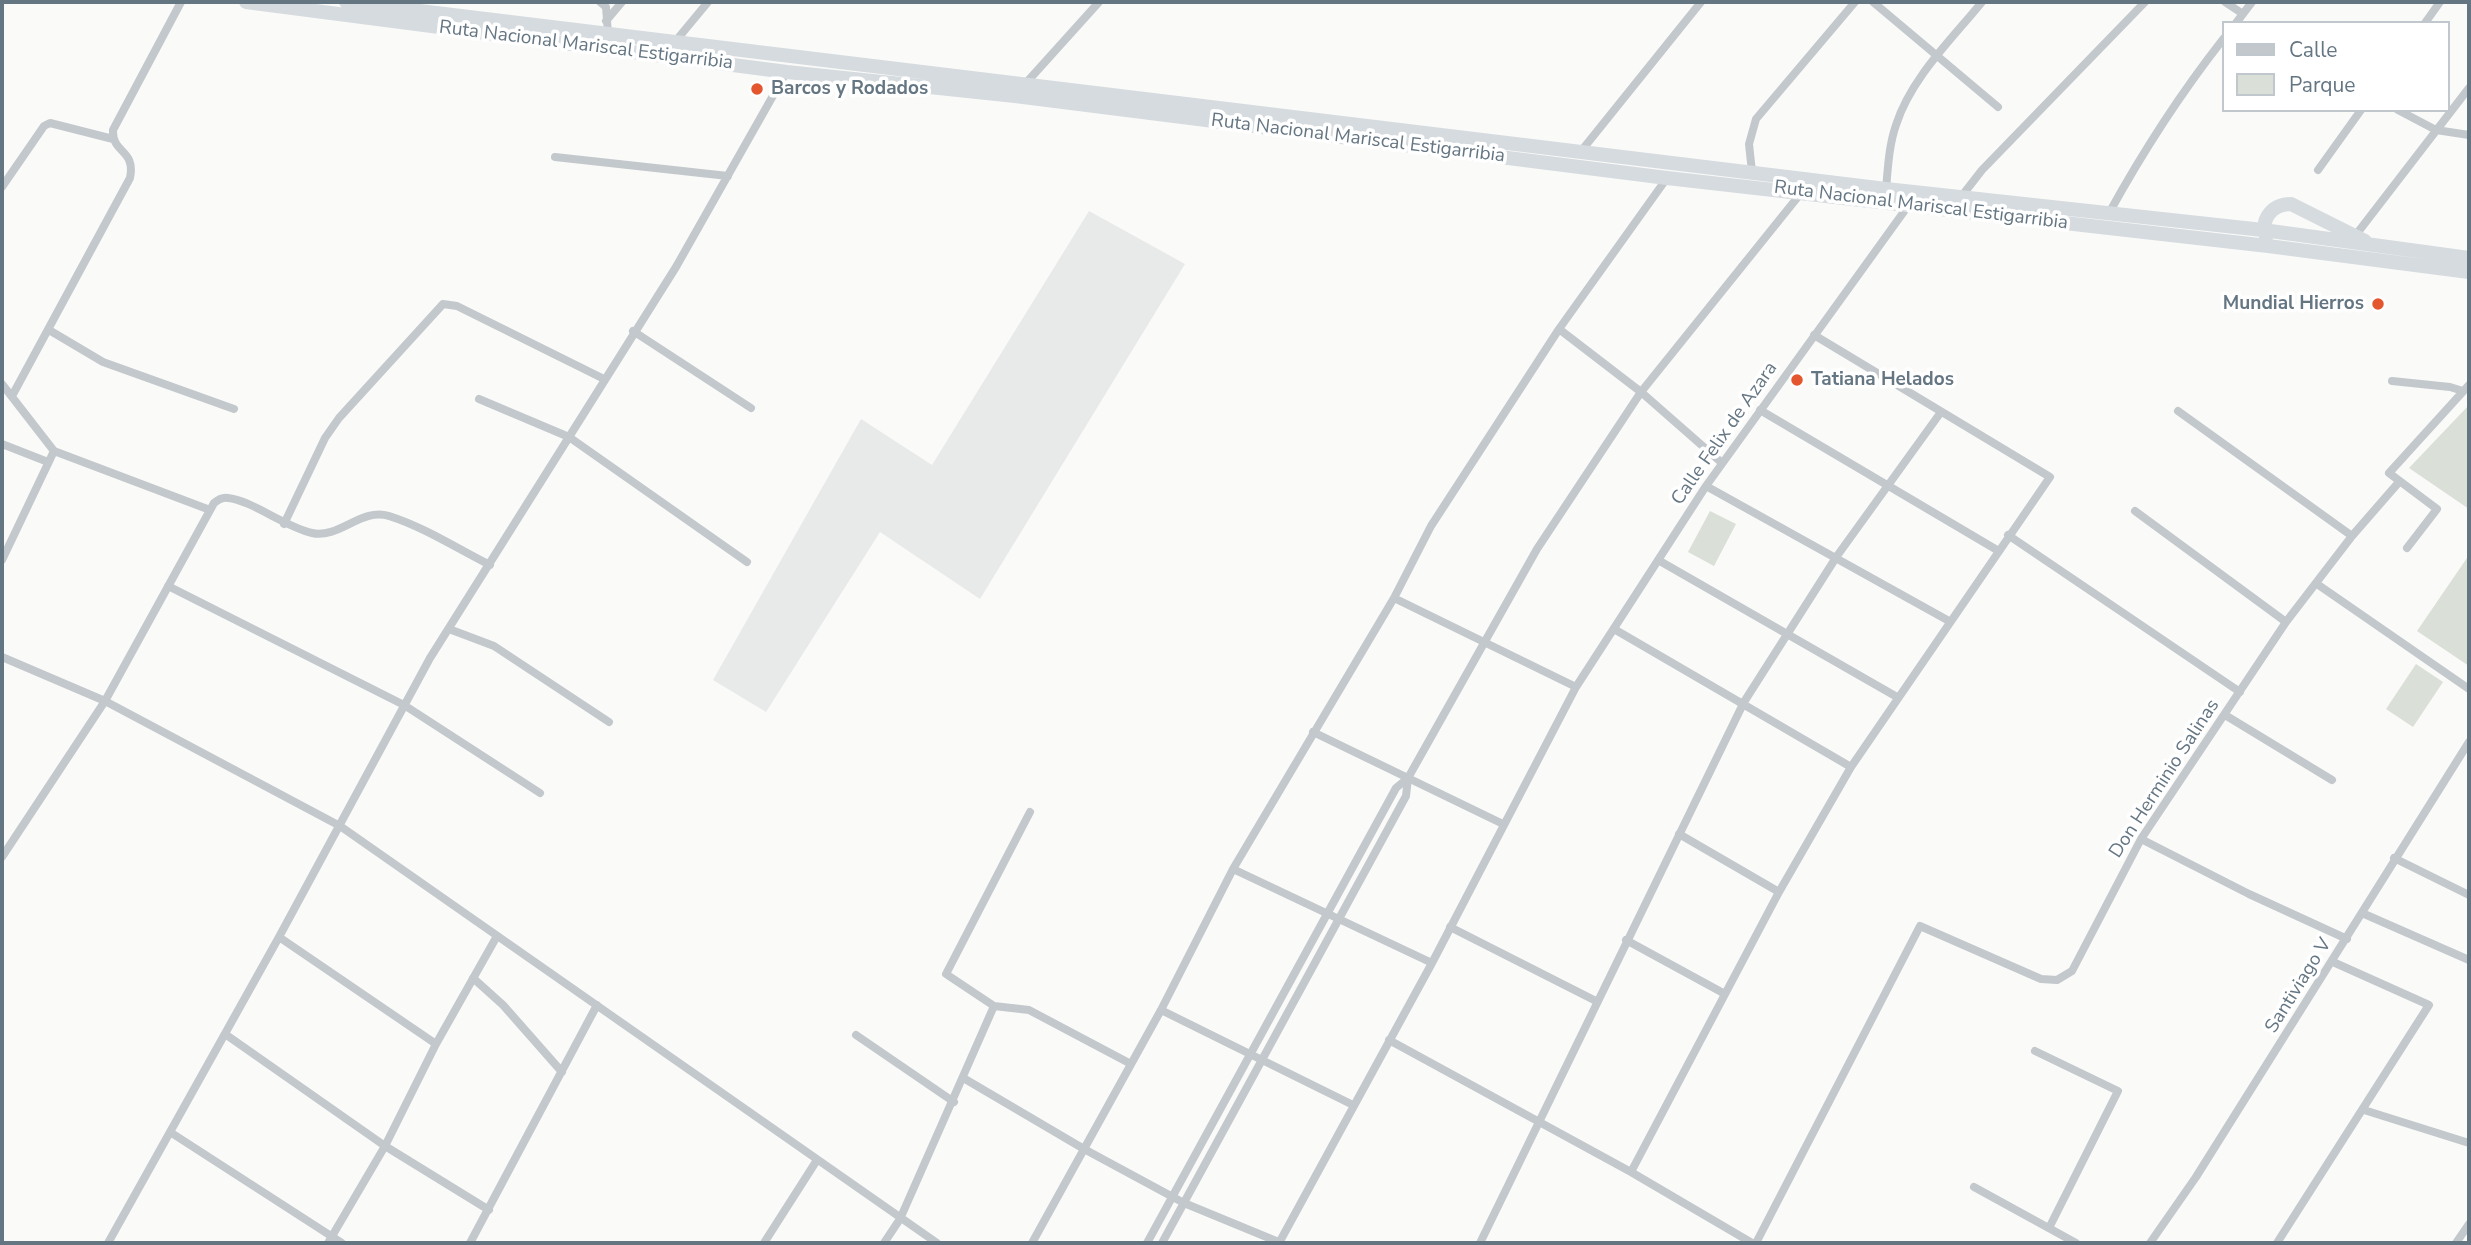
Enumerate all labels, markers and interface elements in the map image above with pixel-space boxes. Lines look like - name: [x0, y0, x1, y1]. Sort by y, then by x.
- street label: Ruta Nacional Mariscal Estigarribia: [438, 17, 734, 75]
- legend: [2222, 21, 2450, 112]
- text: Calle: [2289, 36, 2337, 64]
- text: Parque: [2289, 71, 2356, 99]
- place label: Barcos y Rodados: [771, 78, 928, 100]
- marker: Barcos y Rodados: [749, 81, 765, 97]
- street label: Ruta Nacional Mariscal Estigarribia: [1210, 110, 1506, 168]
- street label: Ruta Nacional Mariscal Estigarribia: [1773, 177, 2069, 235]
- place label: Mundial Hierros: [2223, 293, 2364, 315]
- marker: Mundial Hierros: [2370, 296, 2386, 312]
- street label: Calle Felix de Azara: [1667, 358, 1783, 510]
- place label: Tatiana Helados: [1811, 369, 1954, 391]
- marker: Tatiana Helados: [1789, 372, 1805, 388]
- street label: Don Herminio Salinas: [2105, 695, 2225, 863]
- street label: Santiviago V: [2261, 934, 2337, 1038]

